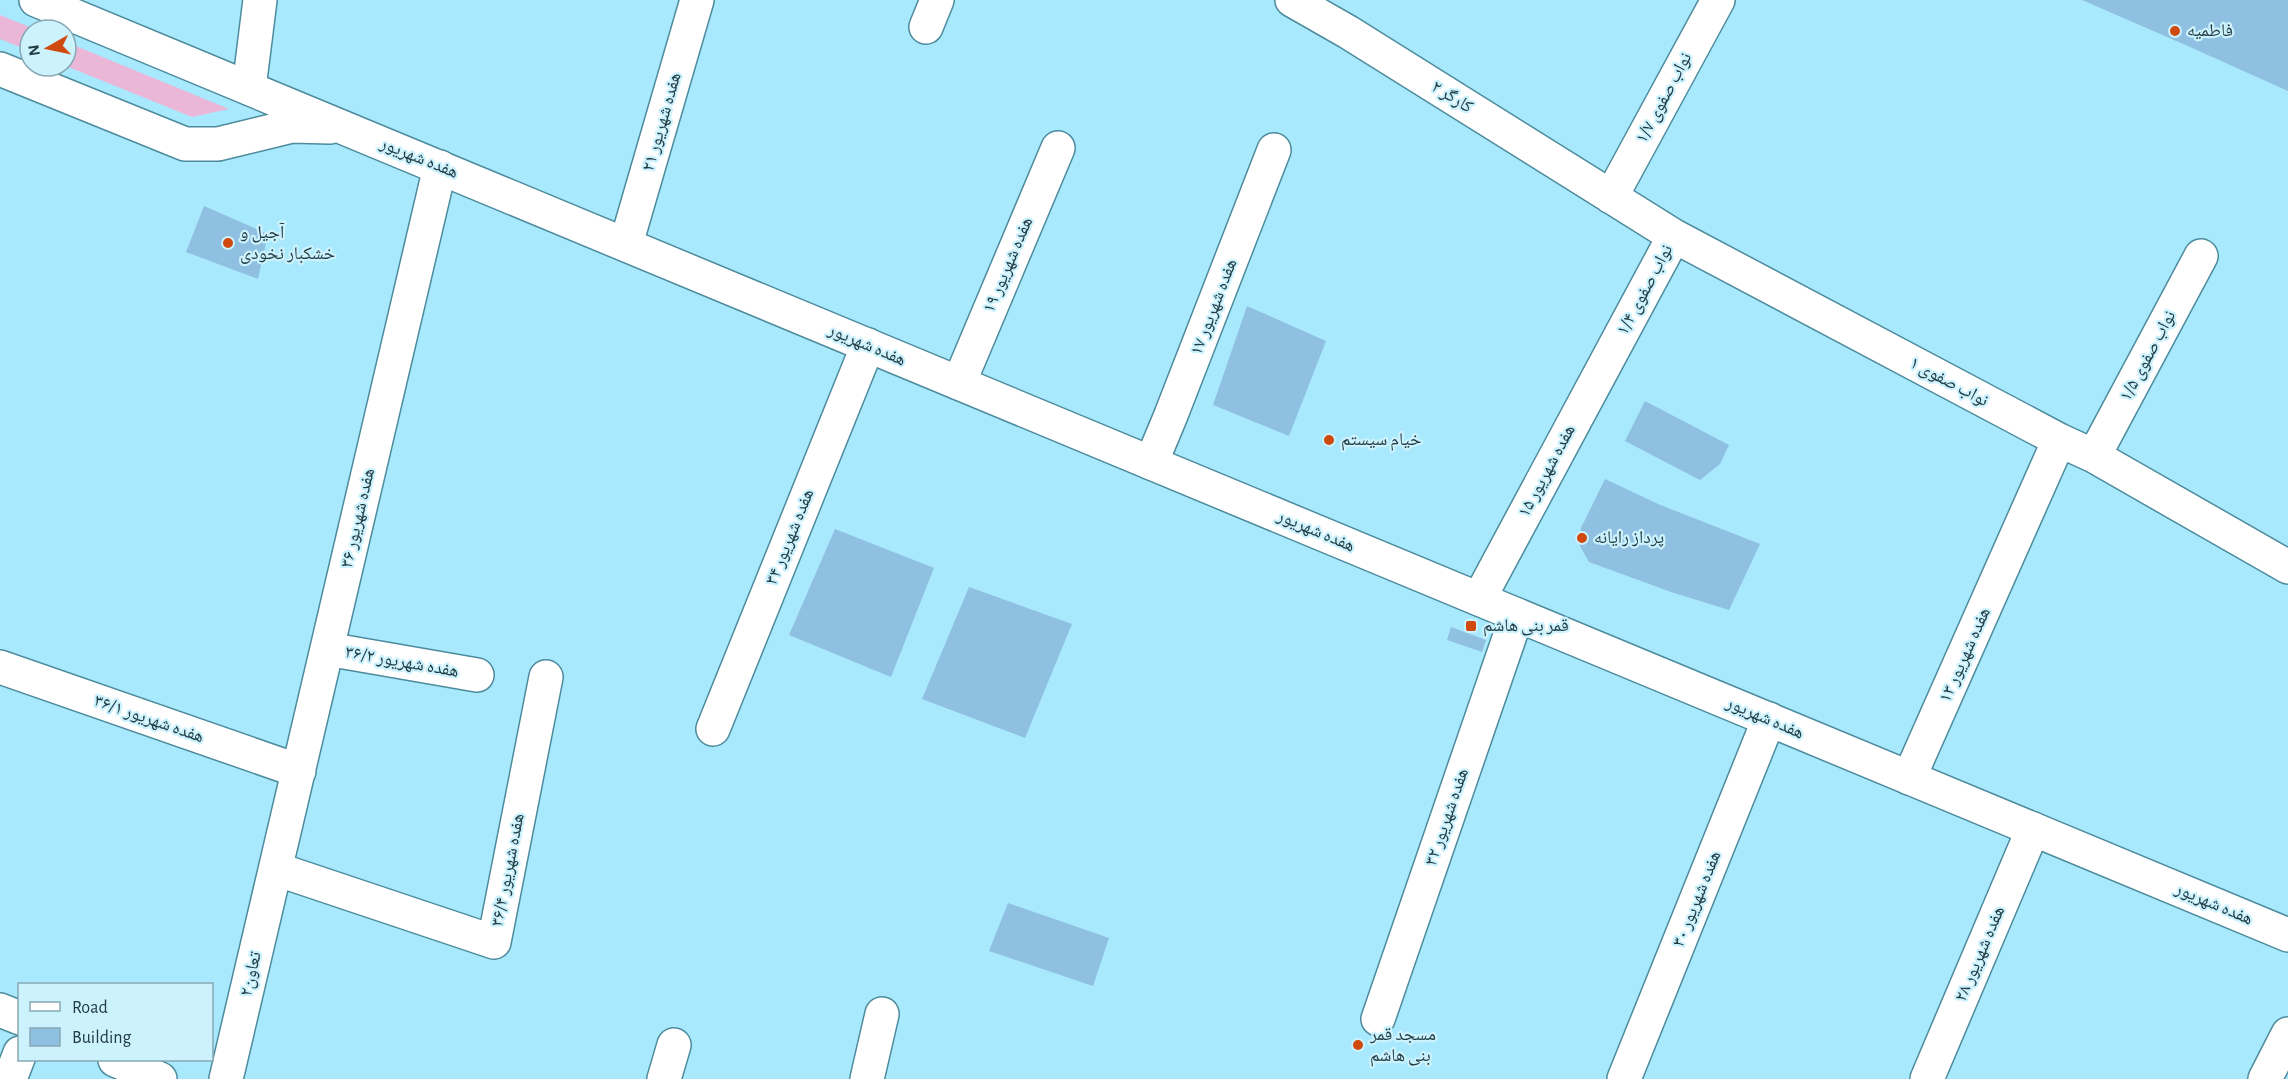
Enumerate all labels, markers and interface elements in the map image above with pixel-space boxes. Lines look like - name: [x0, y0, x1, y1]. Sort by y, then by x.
- north arrow: [18, 18, 78, 78]
- place label: فاطمیه: [2187, 22, 2233, 40]
- marker: فاطمیه: [2168, 24, 2182, 38]
- text: N: [25, 43, 43, 57]
- street label: نواب صفوی ۱/۷: [1633, 50, 1696, 147]
- street label: هفده شهریور ۲۱: [639, 71, 685, 173]
- street label: کارگر ۲: [1428, 78, 1476, 117]
- street label: هفده شهریور: [376, 134, 461, 182]
- street label: هفده شهریور ۱۹: [980, 215, 1036, 315]
- place label: آجیل و خشکبار نخودی: [240, 222, 335, 264]
- marker: آجیل و خشکبار نخودی: [221, 236, 235, 250]
- street label: نواب صفوی ۱/۴: [1614, 242, 1677, 339]
- street label: هفده شهریور ۱۷: [1187, 256, 1241, 358]
- street label: نواب صفوی ۱/۵: [2117, 308, 2180, 405]
- street label: هفده شهریور: [824, 320, 908, 370]
- street label: نواب صفوی ۱: [1906, 354, 1991, 411]
- street label: هفده شهریور ۱۵: [1515, 422, 1579, 520]
- place label: خیام سیستم: [1341, 431, 1422, 451]
- marker: خیام سیستم: [1322, 433, 1336, 447]
- street label: هفده شهریور ۳۶: [338, 466, 378, 570]
- street label: هفده شهریور ۳۴: [763, 487, 818, 588]
- street label: هفده شهریور: [1273, 506, 1357, 556]
- place label: پرداز رایانه: [1594, 529, 1664, 548]
- marker: پرداز رایانه: [1575, 531, 1589, 545]
- street label: هفده شهریور ۱۳: [1936, 605, 1994, 705]
- place label: قمر بنی هاشم: [1483, 617, 1569, 637]
- marker: قمر بنی هاشم: [1464, 619, 1478, 633]
- street label: هفده شهریور ۳۶/۲: [344, 643, 460, 681]
- street label: هفده شهریور ۳۶/۱: [92, 692, 206, 746]
- street label: هفده شهریور: [1722, 693, 1806, 743]
- street label: هفده شهریور ۳۲: [1422, 766, 1472, 868]
- street label: هفده شهریور ۳۶/۴: [488, 812, 528, 928]
- street label: هفده شهریور ۳۰: [1670, 849, 1725, 950]
- street label: هفده شهریور: [2171, 879, 2255, 929]
- street label: هفده شهریور ۲۸: [1952, 904, 2008, 1004]
- street label: تعاون۲: [237, 950, 266, 998]
- legend: [18, 983, 213, 1061]
- text: Road: [72, 999, 108, 1017]
- place label: مسجد قمر بنی هاشم: [1369, 1026, 1436, 1067]
- text: Building: [72, 1029, 132, 1047]
- marker: مسجد قمر بنی هاشم: [1351, 1038, 1365, 1052]

